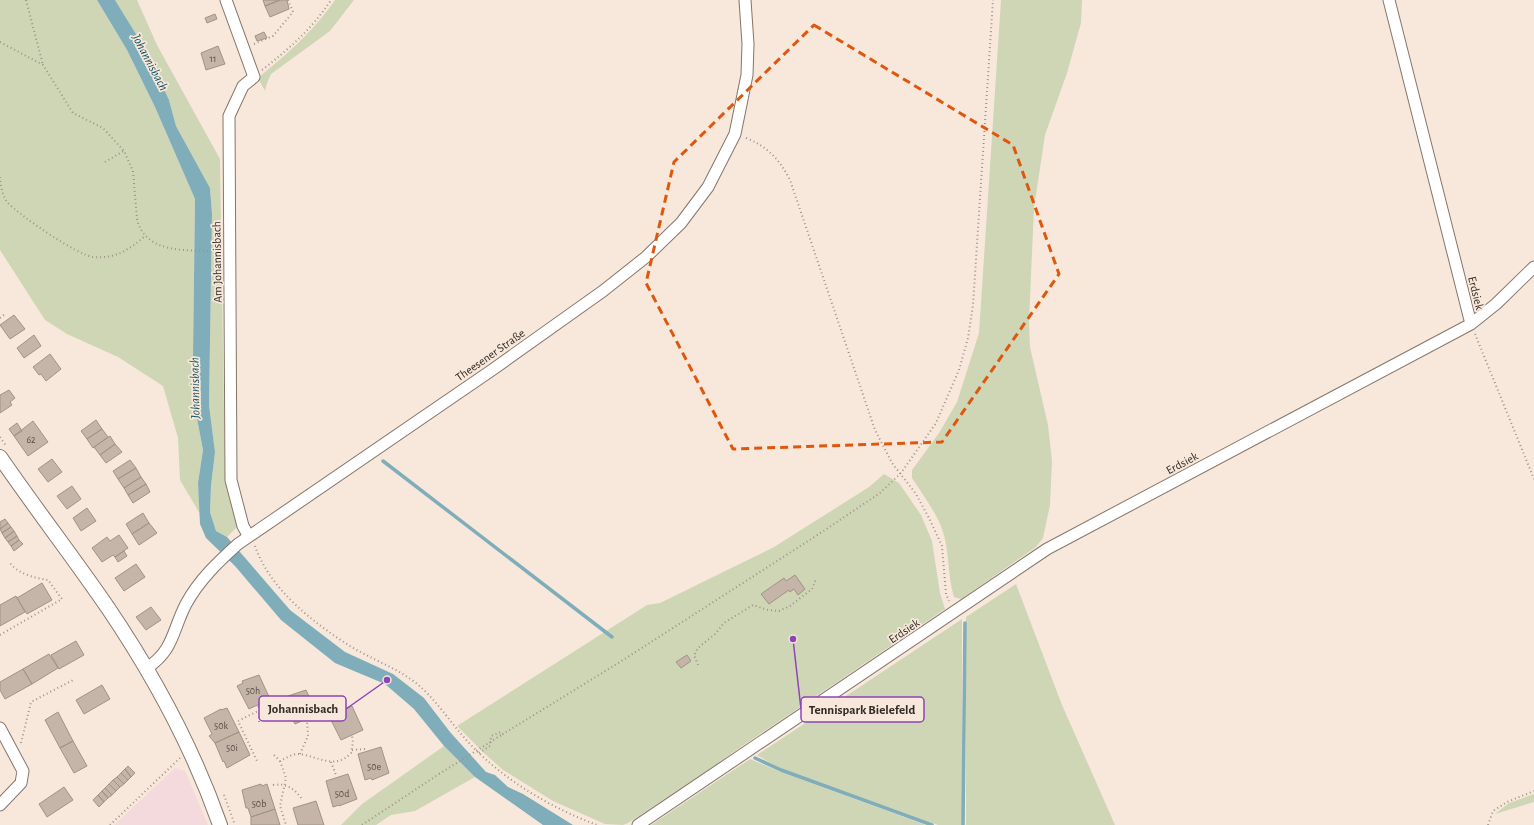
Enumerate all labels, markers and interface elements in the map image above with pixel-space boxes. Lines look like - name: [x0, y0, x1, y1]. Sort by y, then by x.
- water label: Johannisbach: [129, 32, 170, 93]
- house number: 11: [210, 54, 216, 64]
- street label: Am Johannisbach: [210, 221, 224, 303]
- street label: Erdsiek: [1466, 275, 1486, 312]
- street label: Theesener Straße: [453, 327, 527, 383]
- water label: Johannisbach: [188, 357, 203, 420]
- house number: 62: [26, 435, 36, 445]
- street label: Erdsiek: [1164, 449, 1200, 476]
- street label: Erdsiek: [887, 616, 922, 646]
- house number: 50h: [246, 686, 260, 696]
- callout: Johannisbach: [259, 696, 346, 721]
- callout: Tennispark Bielefeld: [801, 697, 924, 722]
- text: Johannisbach: [268, 703, 338, 716]
- text: Tennispark Bielefeld: [809, 704, 915, 717]
- house number: 50k: [214, 721, 228, 731]
- house number: 50i: [226, 743, 238, 753]
- house number: 50e: [367, 762, 381, 772]
- house number: 50d: [335, 789, 349, 799]
- house number: 50b: [252, 799, 266, 809]

